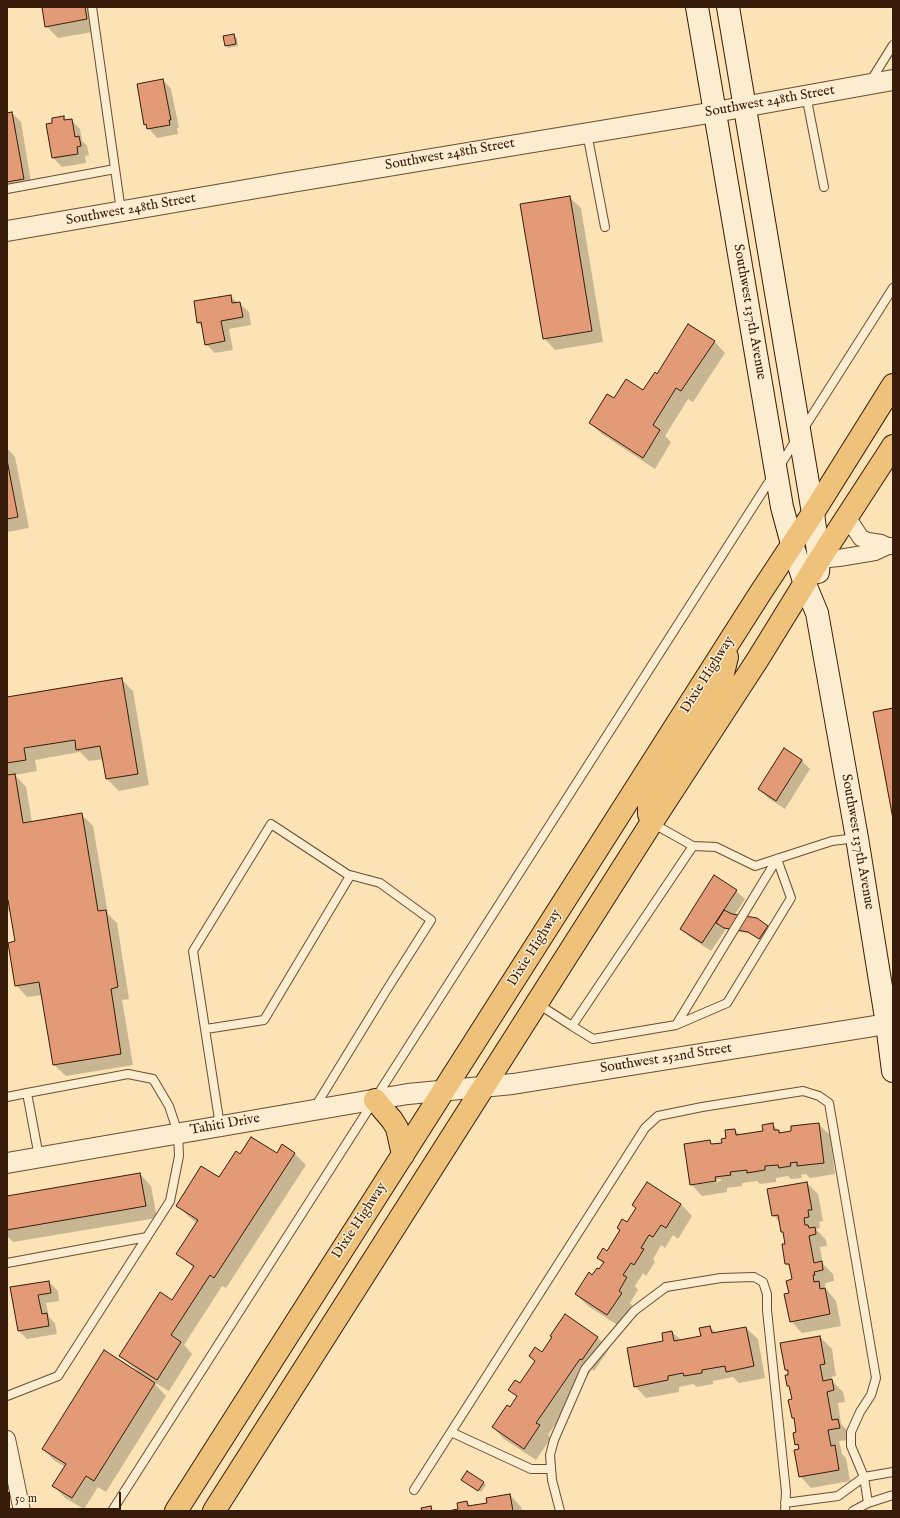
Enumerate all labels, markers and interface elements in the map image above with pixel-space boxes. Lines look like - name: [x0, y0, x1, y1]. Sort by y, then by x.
- street label: Southwest 248th Street: [704, 82, 836, 122]
- street label: Southwest 248th Street: [384, 135, 516, 175]
- street label: Southwest 248th Street: [65, 190, 197, 230]
- street label: Southwest 137th Avenue: [729, 243, 769, 381]
- street label: Dixie Highway: [678, 633, 738, 717]
- street label: Southwest 137th Avenue: [837, 773, 877, 911]
- street label: Dixie Highway: [505, 906, 565, 990]
- street label: Southwest 252nd Street: [599, 1040, 733, 1078]
- street label: Tahiti Drive: [189, 1111, 261, 1139]
- street label: Dixie Highway: [329, 1180, 391, 1262]
- scale bar: [10, 1484, 123, 1510]
- text: 50 m: [15, 1491, 37, 1506]

